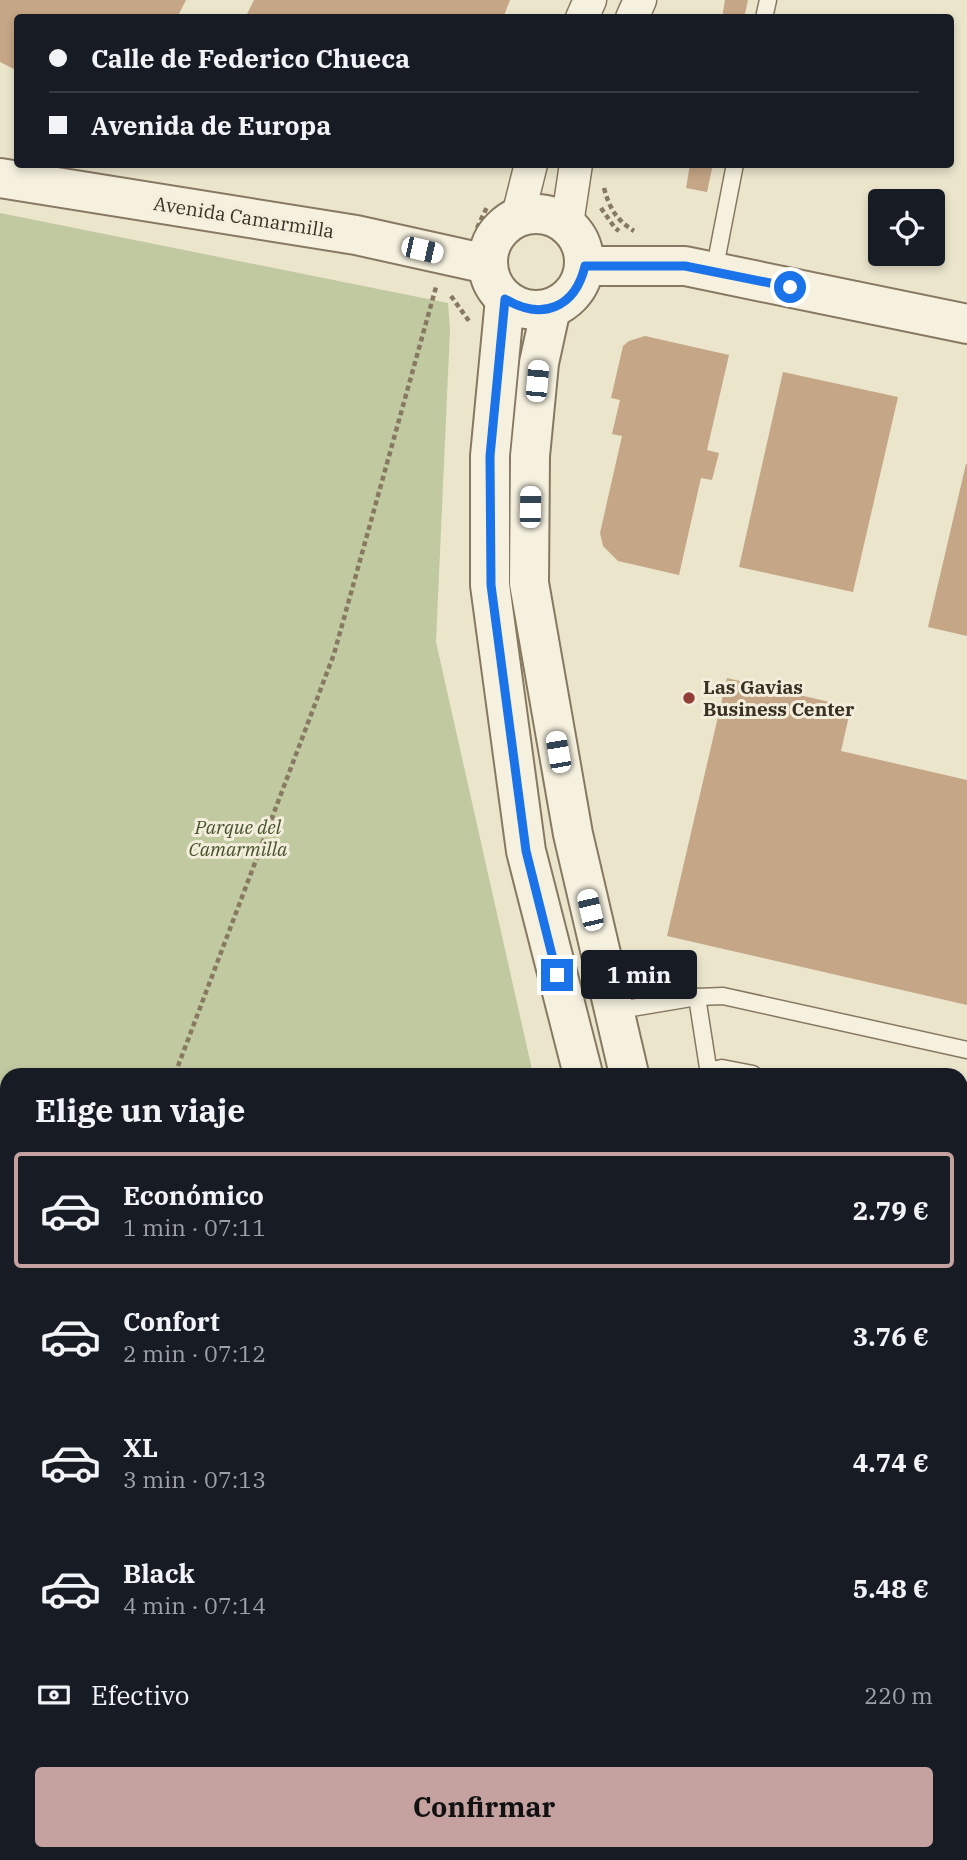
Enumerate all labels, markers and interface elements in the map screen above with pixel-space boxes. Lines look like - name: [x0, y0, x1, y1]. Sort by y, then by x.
- text: Calle de Federico Chueca: [91, 41, 410, 75]
- text: Avenida de Europa: [91, 108, 331, 142]
- map controls: [868, 189, 945, 266]
- button: locate: [868, 189, 945, 266]
- street label: Avenida Camarmilla: [152, 191, 336, 243]
- car: [400, 235, 445, 265]
- route start: [774, 271, 806, 303]
- car: [525, 359, 550, 403]
- car: [520, 486, 541, 528]
- place label: Las Gavias Business Center: [703, 675, 855, 721]
- marker: Las Gavias Business Center: [681, 690, 697, 706]
- car: [545, 729, 572, 775]
- park label: Parque del Camarmilla: [189, 815, 288, 861]
- car: [576, 887, 605, 933]
- callout: 1 min: [582, 950, 697, 1000]
- route end: [541, 959, 573, 991]
- text: 1 min: [607, 959, 671, 989]
- text: Elige un viaje: [35, 1089, 245, 1131]
- text: Económico: [123, 1178, 264, 1212]
- icon: car: [39, 1179, 102, 1242]
- text: 2.79 €: [853, 1193, 929, 1227]
- text: 1 min · 07:11: [123, 1212, 266, 1242]
- text: Confort: [123, 1304, 220, 1338]
- icon: car: [39, 1305, 102, 1368]
- text: 3.76 €: [853, 1319, 929, 1353]
- text: 2 min · 07:12: [123, 1338, 266, 1368]
- text: XL: [123, 1430, 158, 1464]
- icon: car: [39, 1431, 102, 1494]
- text: 4.74 €: [853, 1445, 929, 1479]
- text: 3 min · 07:13: [123, 1464, 266, 1494]
- text: Black: [123, 1556, 195, 1590]
- icon: car: [39, 1557, 102, 1620]
- text: 5.48 €: [853, 1571, 929, 1605]
- text: 4 min · 07:14: [123, 1590, 266, 1620]
- icon: cash: [35, 1676, 73, 1714]
- text: Efectivo: [91, 1678, 189, 1712]
- text: 220 m: [864, 1680, 933, 1710]
- button: Confirmar: [35, 1767, 933, 1847]

